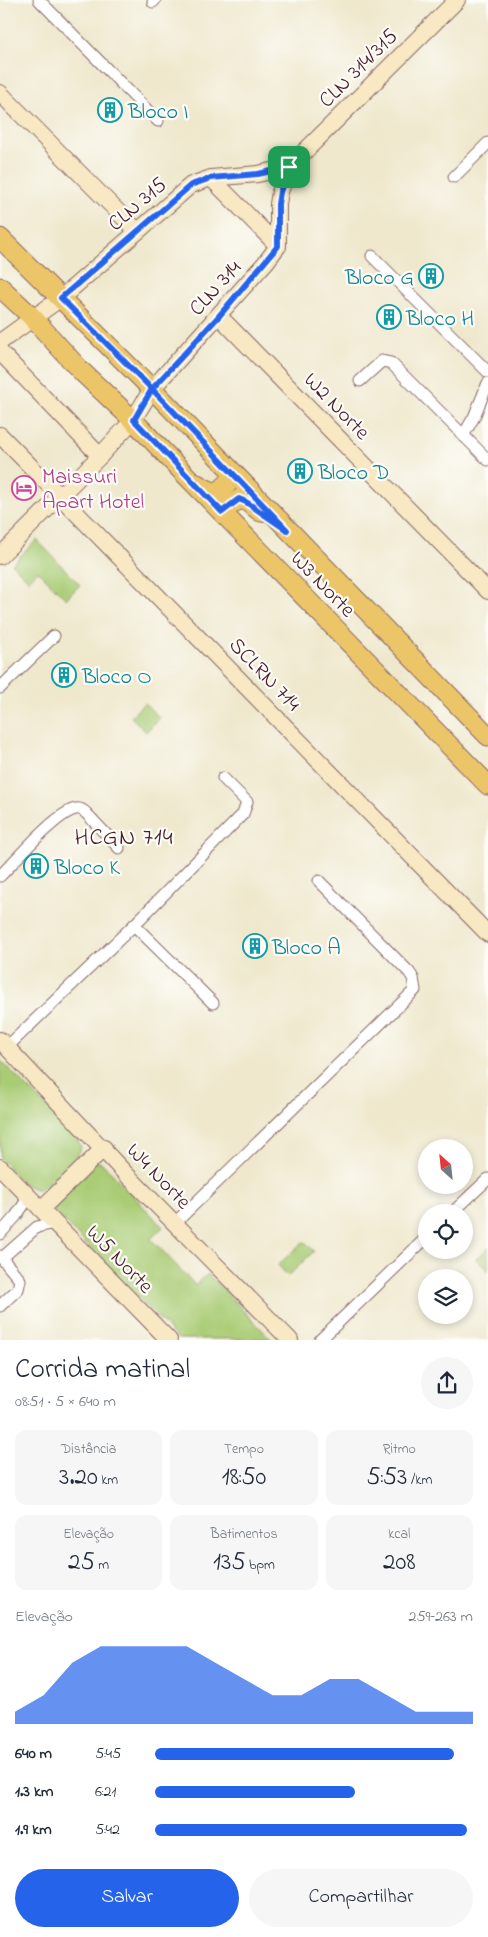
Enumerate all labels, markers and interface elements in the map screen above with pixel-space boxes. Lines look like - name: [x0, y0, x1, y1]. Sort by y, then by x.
- street label: CLN 314/315: [312, 22, 406, 116]
- building icon: Bloco I: [97, 97, 123, 123]
- place label: Bloco I: [127, 97, 189, 129]
- pin: [268, 146, 310, 188]
- icon: arrive: [275, 153, 303, 181]
- street label: CLN 315: [101, 170, 175, 240]
- street label: CLN 314: [182, 254, 250, 324]
- place label: Bloco G: [344, 263, 414, 295]
- building icon: Bloco G: [418, 263, 444, 289]
- building icon: Bloco H: [376, 304, 402, 330]
- place label: Bloco H: [405, 304, 474, 336]
- street label: W2 Norte: [295, 366, 377, 448]
- building icon: Bloco D: [287, 458, 313, 484]
- place label: Bloco D: [317, 458, 389, 490]
- place label: Maissuri Apart Hotel: [42, 462, 144, 519]
- hotel icon: Maissuri Apart Hotel: [11, 475, 37, 501]
- street label: W3 Norte: [282, 544, 362, 626]
- street label: SCLRN 714: [220, 631, 307, 719]
- building icon: Bloco O: [51, 662, 77, 688]
- place label: Bloco O: [81, 662, 152, 694]
- district label: HCGN 714: [74, 821, 174, 856]
- building icon: Bloco K: [23, 853, 49, 879]
- place label: Bloco K: [53, 853, 120, 885]
- building icon: Bloco A: [242, 933, 268, 959]
- place label: Bloco A: [271, 933, 341, 965]
- street label: W4 Norte: [118, 1136, 198, 1218]
- north arrow: [418, 1139, 472, 1194]
- map controls: [418, 1139, 473, 1324]
- button: locate: [418, 1204, 473, 1259]
- street label: W5 Norte: [78, 1218, 160, 1302]
- button: layers: [418, 1269, 473, 1324]
- text: Corrida matinal: [15, 1350, 190, 1391]
- button: share: [421, 1357, 473, 1409]
- text: 08:51 · 5 × 640 m: [15, 1390, 116, 1414]
- text: Distância: [61, 1439, 116, 1460]
- text: Tempo: [224, 1439, 264, 1460]
- text: Ritmo: [383, 1439, 416, 1460]
- text: 3.20: [59, 1460, 98, 1496]
- text: 18:50: [222, 1460, 266, 1496]
- text: 5:53: [366, 1460, 407, 1496]
- text: km: [98, 1470, 118, 1491]
- text: /km: [407, 1470, 432, 1491]
- text: Elevação: [63, 1524, 114, 1545]
- text: Batimentos: [210, 1524, 278, 1545]
- text: kcal: [388, 1524, 410, 1545]
- text: 25: [68, 1545, 95, 1581]
- text: 135: [213, 1545, 246, 1581]
- text: 208: [383, 1545, 416, 1581]
- text: m: [95, 1555, 109, 1576]
- text: bpm: [246, 1555, 275, 1576]
- text: Elevação: [15, 1605, 73, 1629]
- text: 259–263 m: [408, 1605, 473, 1629]
- text: 640 m: [15, 1742, 52, 1766]
- text: 5:45: [95, 1742, 121, 1766]
- text: 1.3 km: [15, 1780, 53, 1804]
- text: 6:21: [95, 1780, 116, 1804]
- text: 1.9 km: [15, 1818, 52, 1842]
- text: 5:42: [95, 1818, 120, 1842]
- button: Salvar: [15, 1869, 239, 1927]
- button: Compartilhar: [249, 1869, 473, 1927]

